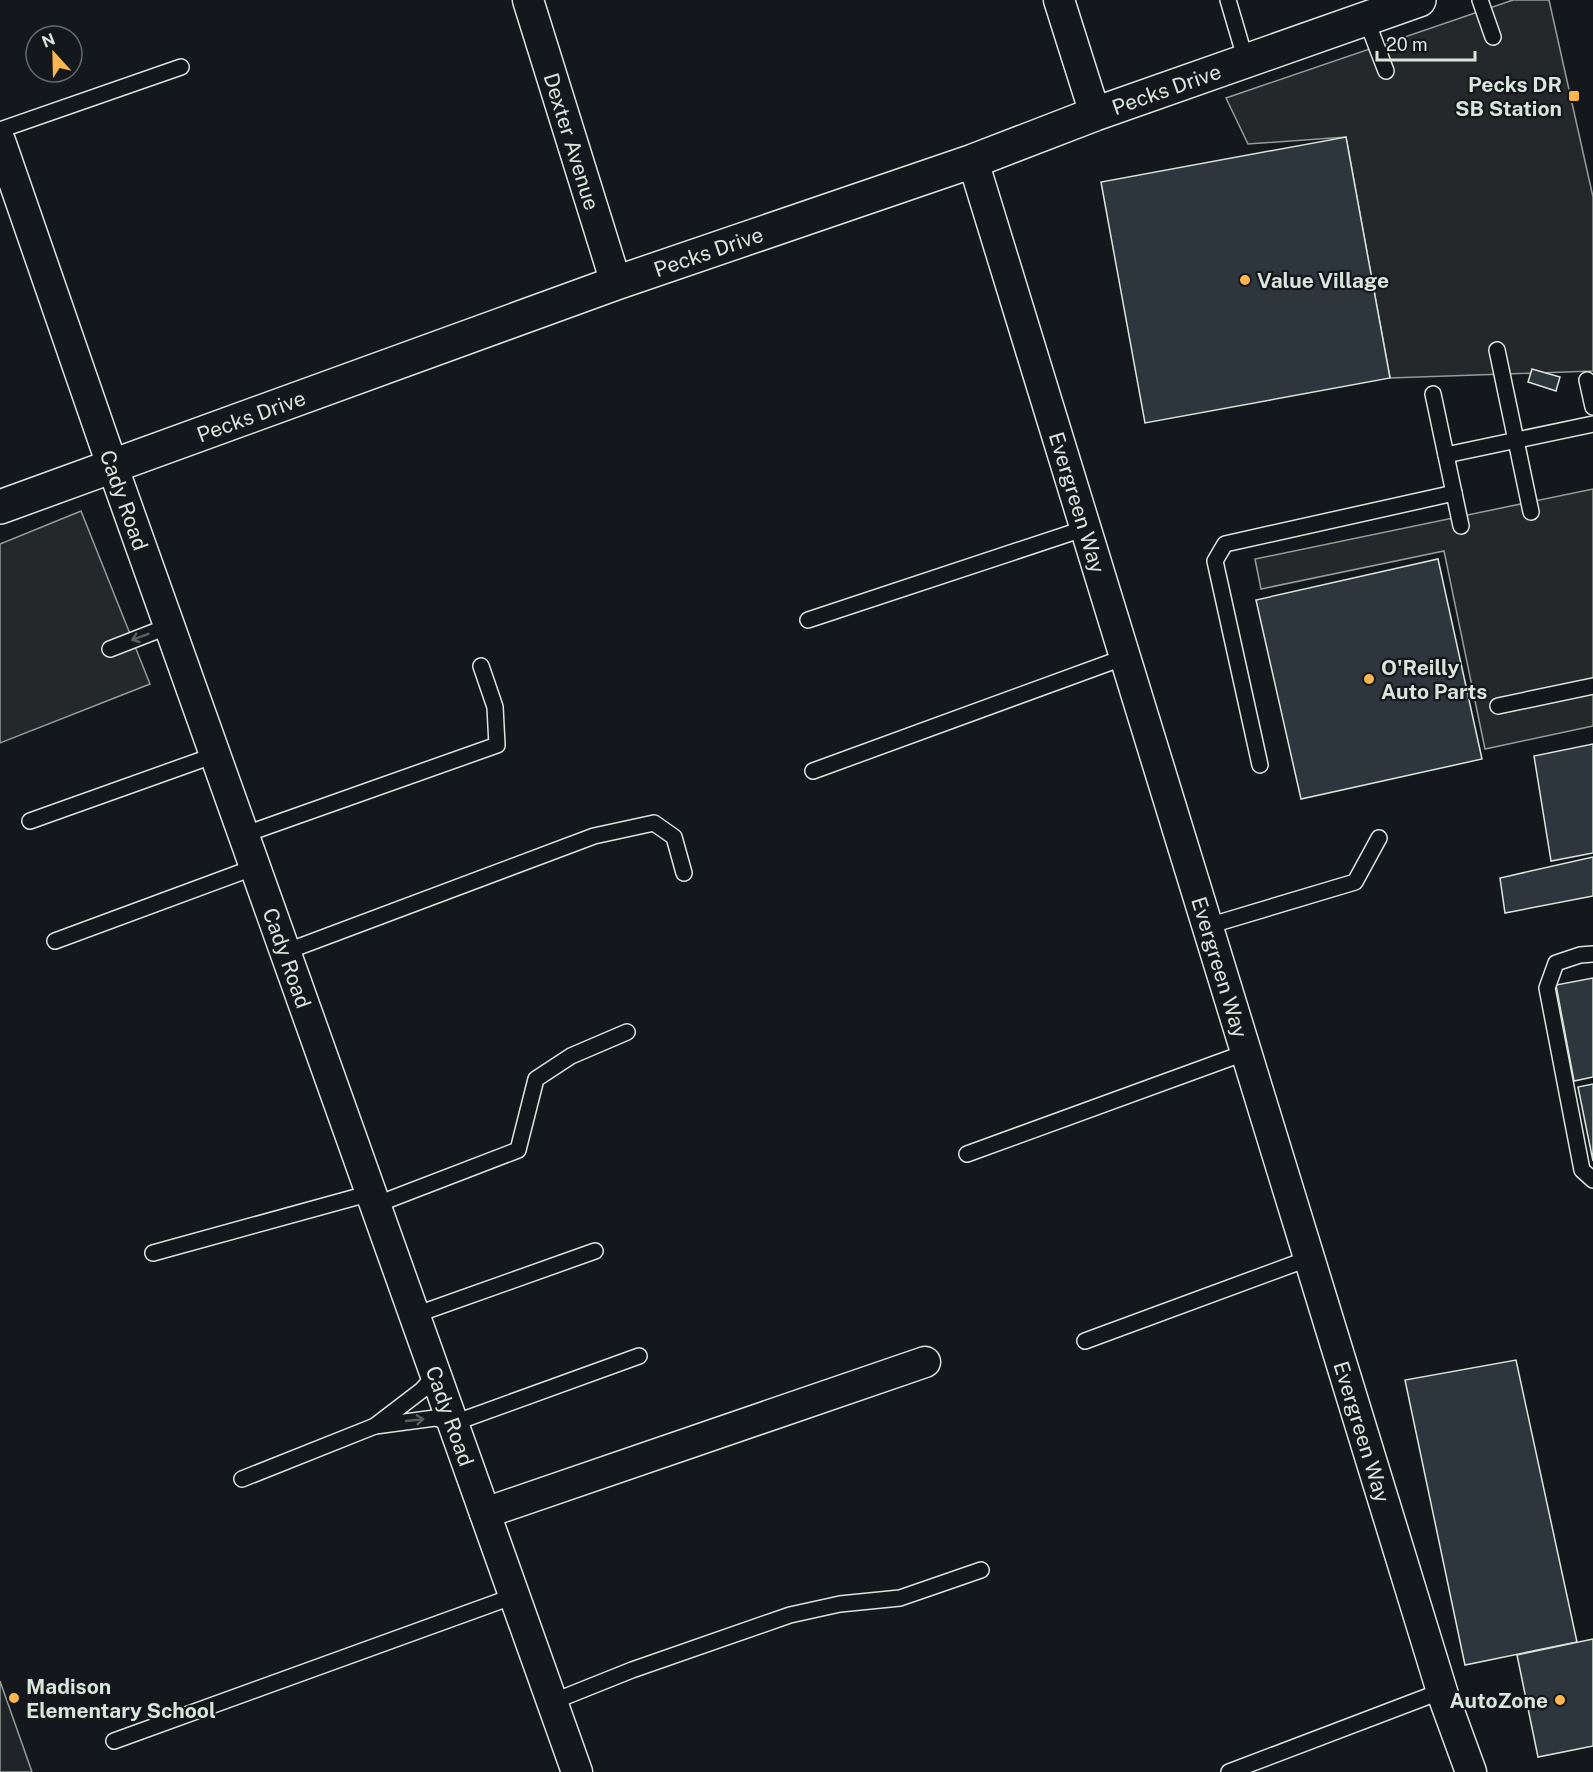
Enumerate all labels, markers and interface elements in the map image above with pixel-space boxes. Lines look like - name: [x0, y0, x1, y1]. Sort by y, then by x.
- north arrow: [24, 24, 84, 84]
- scale bar: [1377, 24, 1474, 62]
- text: N: [39, 29, 58, 52]
- text: 20 m: [1386, 34, 1428, 55]
- street label: Pecks Drive: [1108, 58, 1224, 120]
- street label: Dexter Avenue: [539, 70, 605, 213]
- place label: Pecks DR SB Station: [1455, 72, 1562, 121]
- marker: Pecks DR SB Station: [1567, 89, 1581, 103]
- street label: Pecks Drive: [650, 221, 766, 282]
- place label: Value Village: [1257, 268, 1389, 293]
- marker: Value Village: [1238, 273, 1252, 287]
- street label: Pecks Drive: [193, 385, 309, 447]
- street label: Evergreen Way: [1044, 429, 1111, 576]
- street label: Cady Road: [95, 447, 154, 553]
- one-way arrow: [131, 633, 150, 644]
- place label: O'Reilly Auto Parts: [1381, 655, 1487, 704]
- marker: O'Reilly Auto Parts: [1362, 672, 1376, 686]
- street label: Evergreen Way: [1187, 893, 1253, 1041]
- street label: Cady Road: [258, 904, 317, 1011]
- street label: Evergreen Way: [1329, 1358, 1396, 1505]
- street label: Cady Road: [421, 1362, 480, 1469]
- one-way arrow: [405, 1414, 425, 1425]
- place label: Madison Elementary School: [26, 1674, 216, 1723]
- place label: AutoZone: [1450, 1688, 1548, 1713]
- marker: Madison Elementary School: [7, 1691, 21, 1705]
- marker: AutoZone: [1553, 1693, 1567, 1707]

